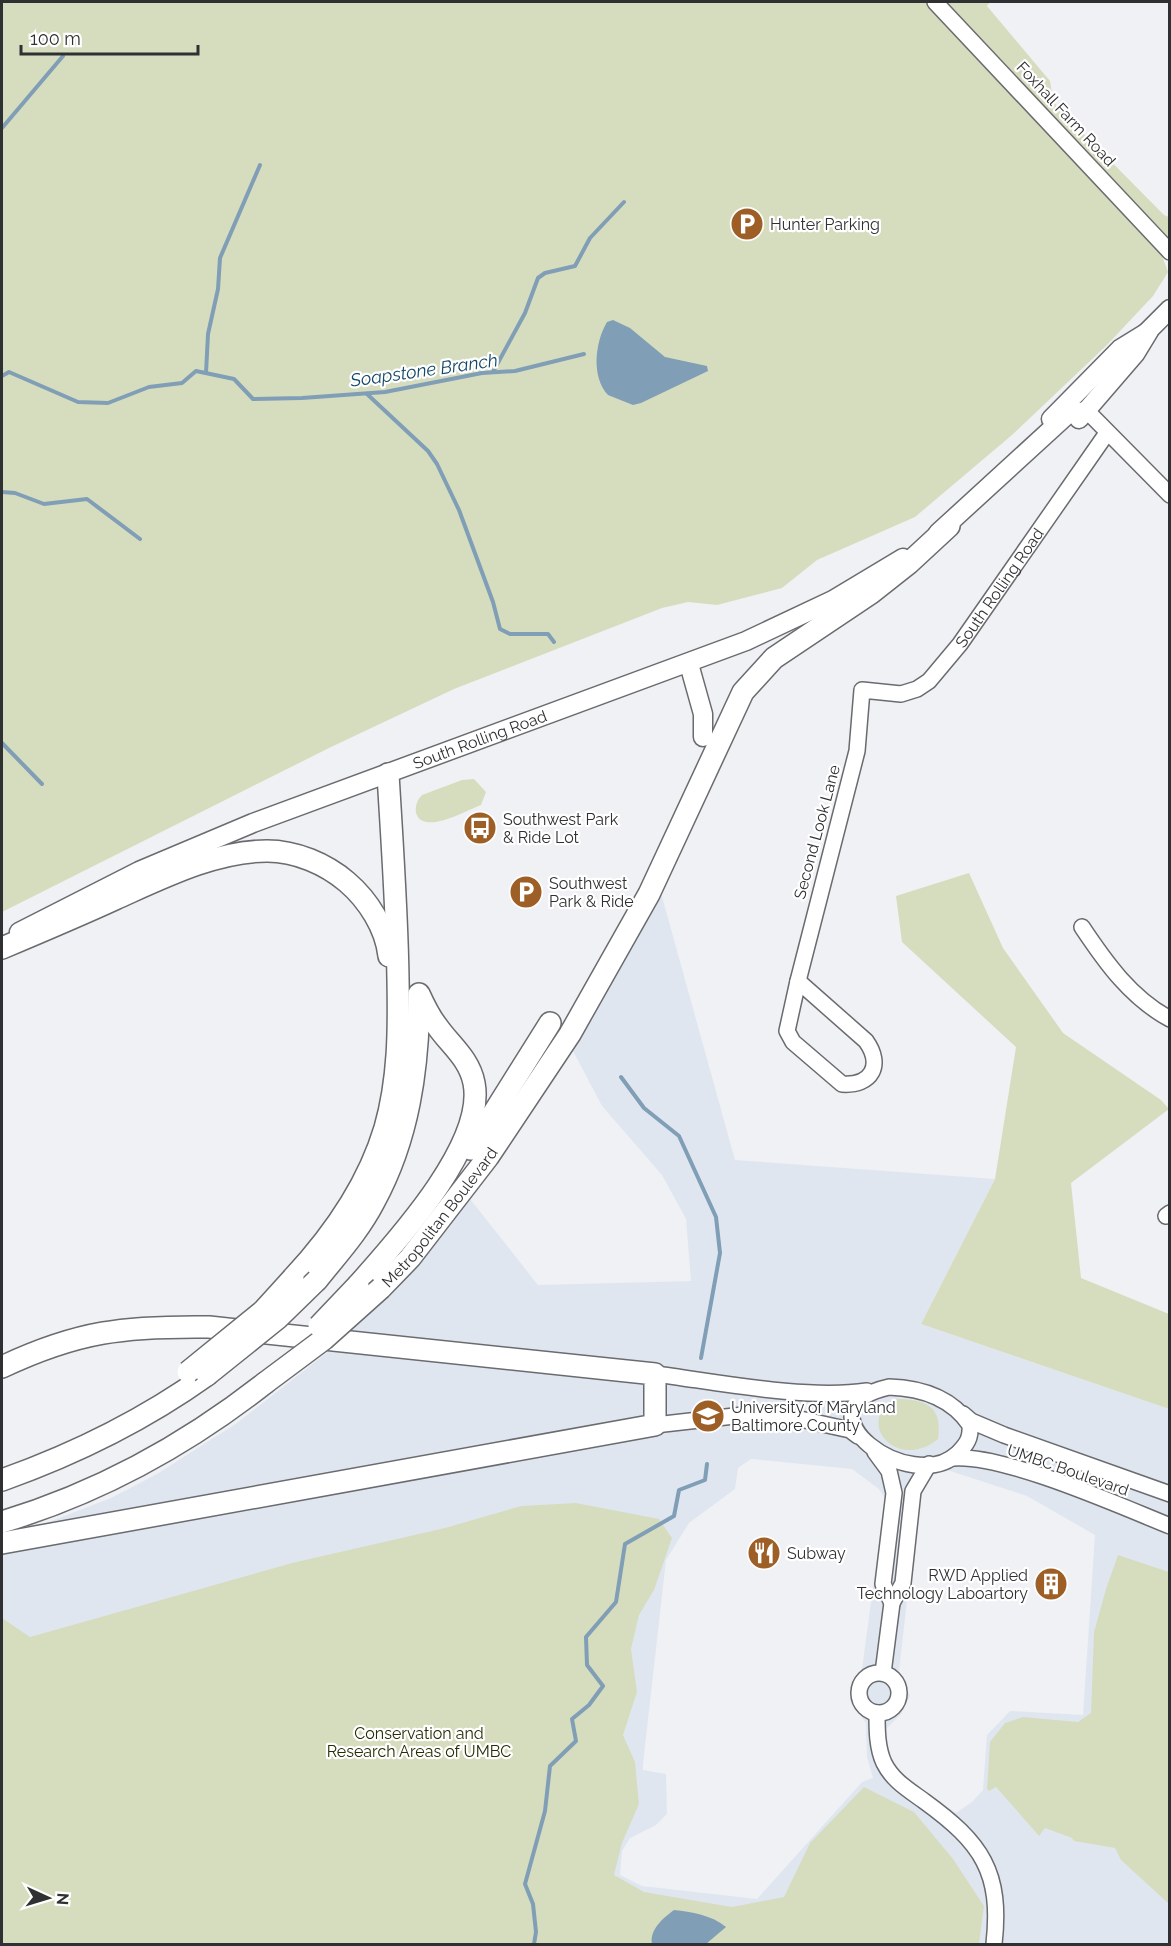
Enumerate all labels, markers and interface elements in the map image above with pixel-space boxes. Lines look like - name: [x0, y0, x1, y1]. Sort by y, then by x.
- scale bar: [21, 18, 198, 56]
- text: 100 m: [30, 28, 81, 49]
- street label: Foxhall Farm Road: [1013, 58, 1119, 170]
- parking icon: Hunter Parking: [729, 206, 765, 242]
- place label: Hunter Parking: [770, 215, 880, 234]
- water label: Soapstone Branch: [348, 349, 499, 391]
- street label: South Rolling Road: [951, 524, 1047, 651]
- street label: South Rolling Road: [410, 706, 549, 773]
- street label: Second Look Lane: [790, 763, 844, 901]
- bus stop icon: Southwest Park & Ride Lot: [462, 810, 498, 846]
- place label: Southwest Park & Ride Lot: [503, 810, 619, 847]
- parking icon: Southwest Park & Ride: [508, 874, 544, 910]
- place label: Southwest Park & Ride: [549, 874, 634, 911]
- street label: Metropolitan Boulevard: [378, 1144, 501, 1291]
- school or university icon: University of Maryland Baltimore County: [690, 1398, 726, 1434]
- place label: University of Maryland Baltimore County: [731, 1398, 896, 1435]
- street label: UMBC Boulevard: [1005, 1440, 1131, 1500]
- restaurant icon: Subway: [746, 1535, 782, 1571]
- place label: Subway: [787, 1544, 846, 1563]
- place label: RWD Applied Technology Laboartory: [857, 1566, 1028, 1603]
- building icon: RWD Applied Technology Laboartory: [1033, 1566, 1069, 1602]
- park label: Conservation and Research Areas of UMBC: [327, 1724, 511, 1761]
- north arrow: [18, 1868, 78, 1928]
- text: N: [53, 1892, 72, 1906]

